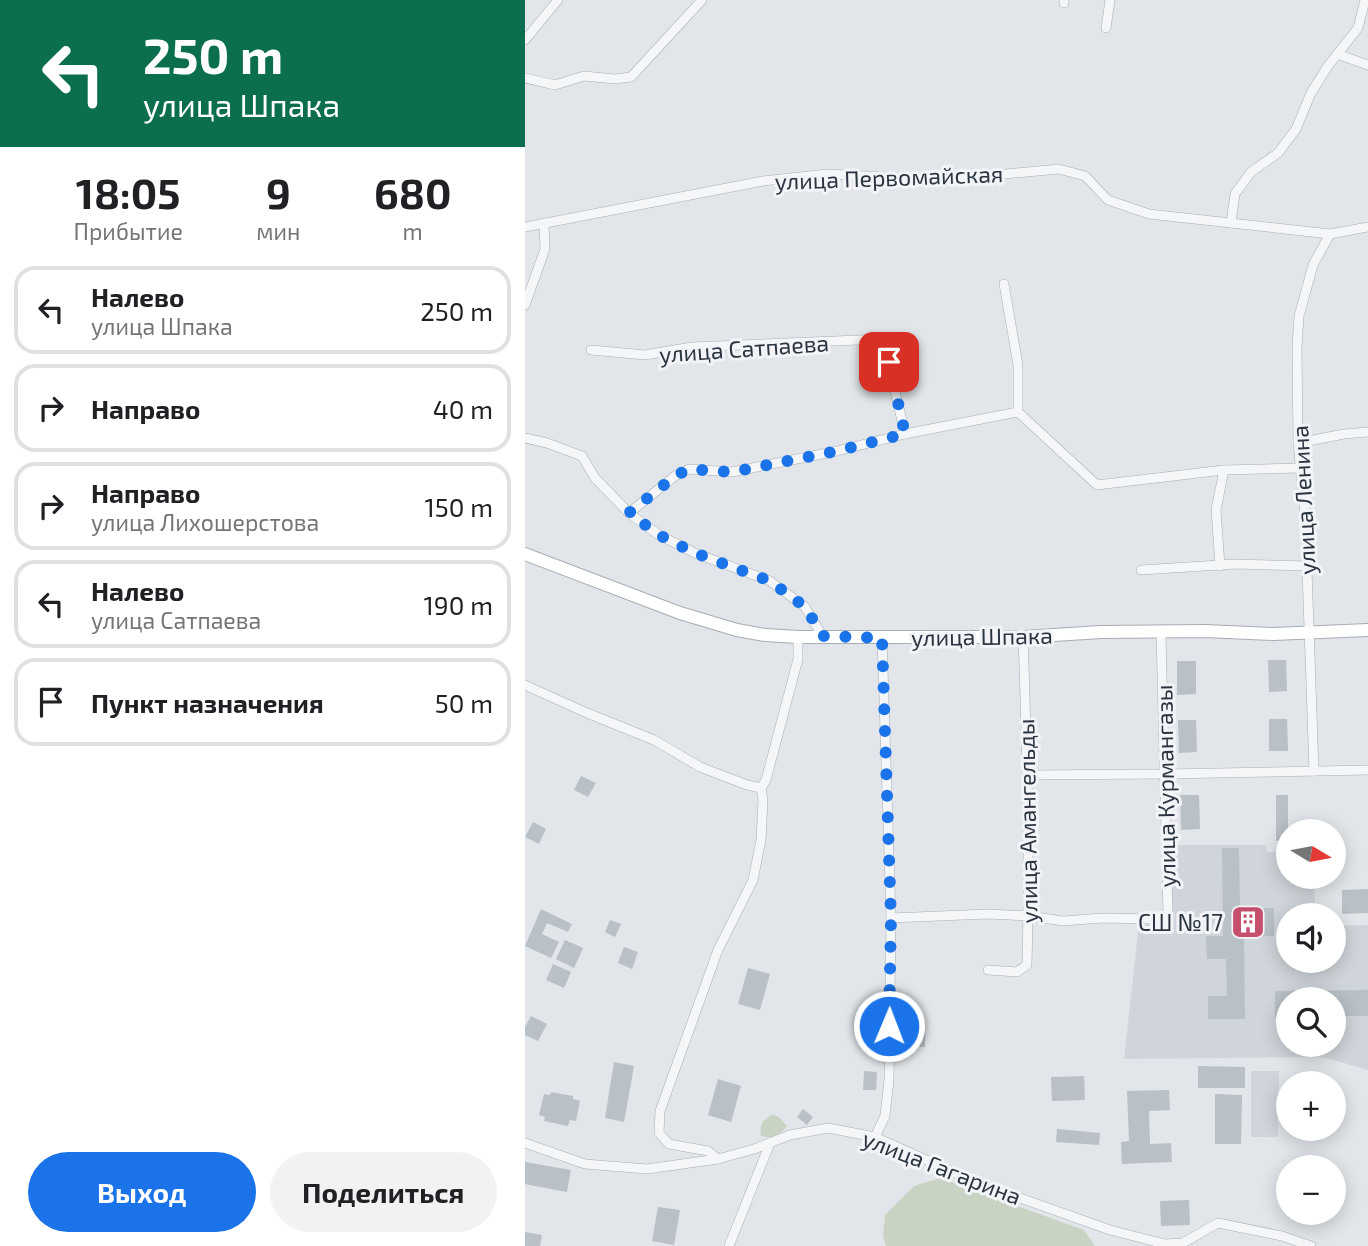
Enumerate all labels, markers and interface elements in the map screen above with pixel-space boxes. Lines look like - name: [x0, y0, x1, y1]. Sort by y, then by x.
- text: 250 m: [143, 25, 283, 84]
- icon: left: [28, 28, 119, 119]
- text: улица Шпака: [143, 85, 340, 123]
- street label: улица Первомайская: [774, 159, 1004, 196]
- text: 18:05: [76, 167, 181, 217]
- text: 9: [266, 167, 291, 217]
- text: 680: [374, 167, 451, 217]
- text: Прибытие: [74, 217, 183, 245]
- text: мин: [256, 217, 300, 245]
- text: m: [403, 217, 423, 245]
- text: Налево: [91, 281, 184, 312]
- icon: left: [32, 291, 70, 329]
- text: 250 m: [420, 295, 493, 326]
- text: улица Шпака: [91, 312, 233, 340]
- street label: улица Сатпаева: [658, 328, 830, 369]
- pin: [859, 332, 919, 392]
- icon: arrive: [870, 343, 908, 381]
- icon: right: [32, 389, 70, 427]
- text: Направо: [91, 393, 200, 424]
- text: 40 m: [433, 393, 493, 424]
- street label: улица Ленина: [1285, 424, 1322, 575]
- text: Направо: [91, 477, 200, 508]
- icon: right: [32, 487, 70, 525]
- text: 150 m: [424, 491, 493, 522]
- text: улица Лихошерстова: [91, 508, 319, 536]
- text: Налево: [91, 575, 184, 606]
- icon: left: [32, 585, 70, 623]
- text: 190 m: [424, 589, 493, 620]
- text: улица Сатпаева: [91, 606, 261, 634]
- street label: улица Шпака: [911, 621, 1053, 652]
- icon: arrive: [32, 683, 70, 721]
- street label: улица Курмангазы: [1149, 684, 1182, 888]
- text: Пункт назначения: [91, 687, 324, 718]
- text: 50 m: [435, 687, 493, 718]
- street label: улица Амангельды: [1011, 718, 1044, 924]
- north arrow: [1276, 819, 1346, 889]
- map controls: [1276, 819, 1346, 1225]
- building icon: СШ №17: [1229, 903, 1267, 941]
- button: sound: [1276, 903, 1346, 973]
- place label: СШ №17: [1138, 908, 1223, 936]
- button: search: [1276, 987, 1346, 1057]
- position arrow: [852, 989, 926, 1063]
- button: +: [1276, 1071, 1346, 1141]
- street label: улица Гагарина: [858, 1124, 1025, 1211]
- button: Выход: [28, 1152, 256, 1232]
- button: Поделиться: [270, 1152, 497, 1232]
- button: −: [1276, 1155, 1346, 1225]

